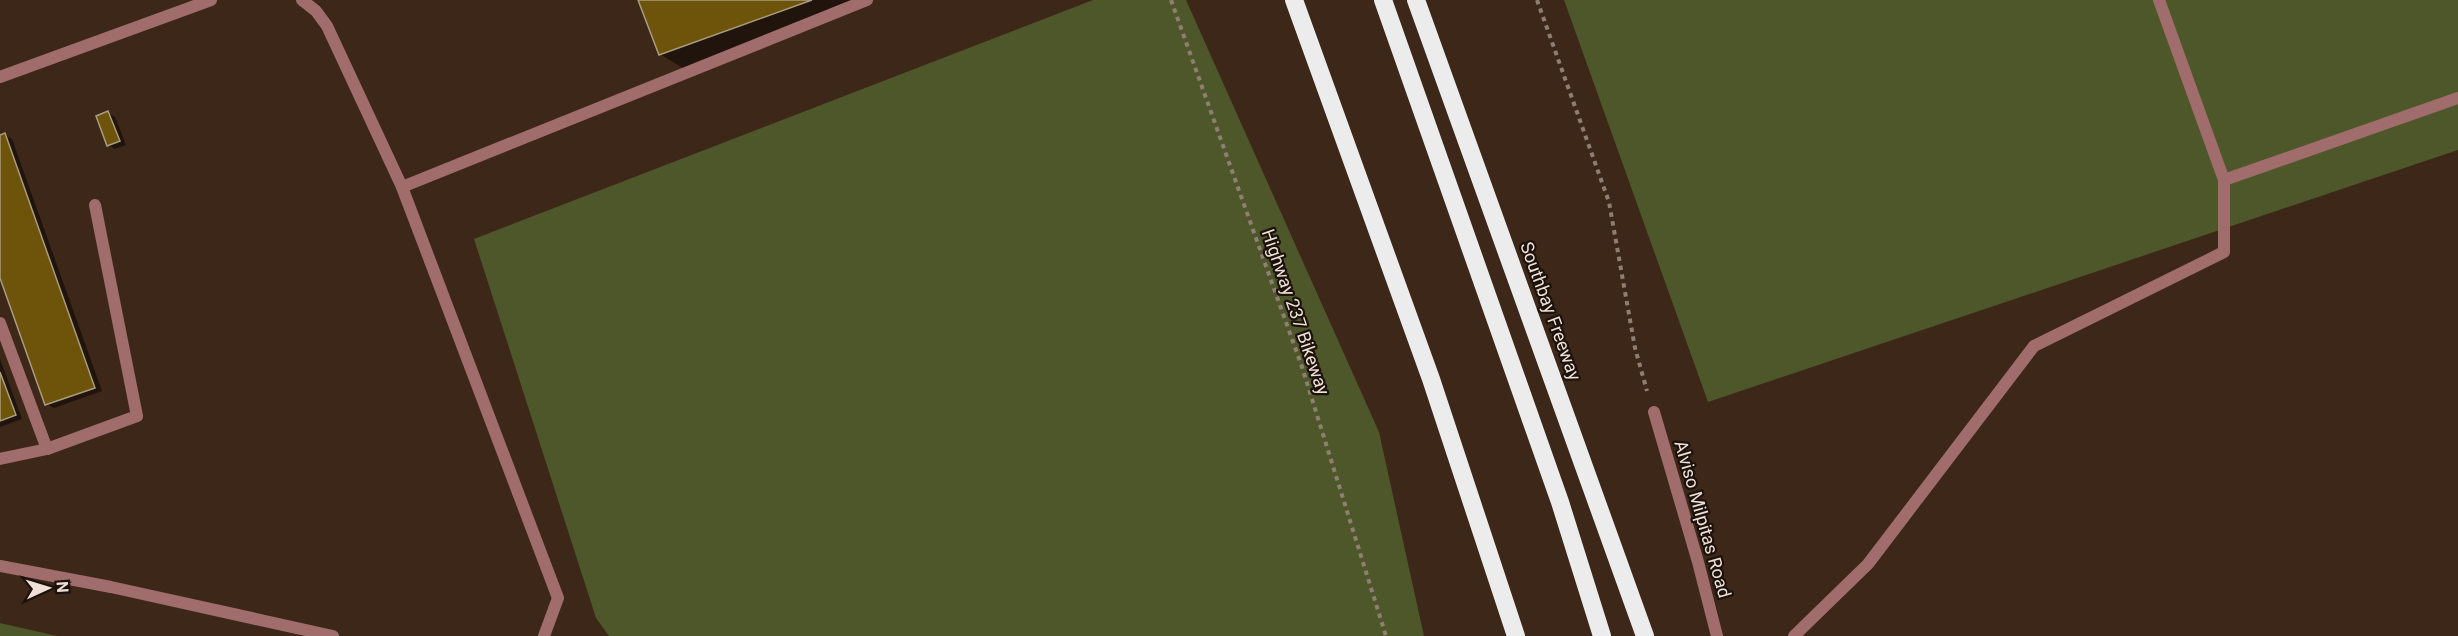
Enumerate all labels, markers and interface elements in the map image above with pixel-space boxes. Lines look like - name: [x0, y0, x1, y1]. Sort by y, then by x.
- street label: Highway 237 Bikeway: [1258, 226, 1334, 398]
- street label: Southbay Freeway: [1516, 239, 1586, 384]
- street label: Alviso Milpitas Road: [1670, 438, 1736, 600]
- north arrow: [18, 558, 78, 618]
- text: N: [53, 581, 72, 593]

